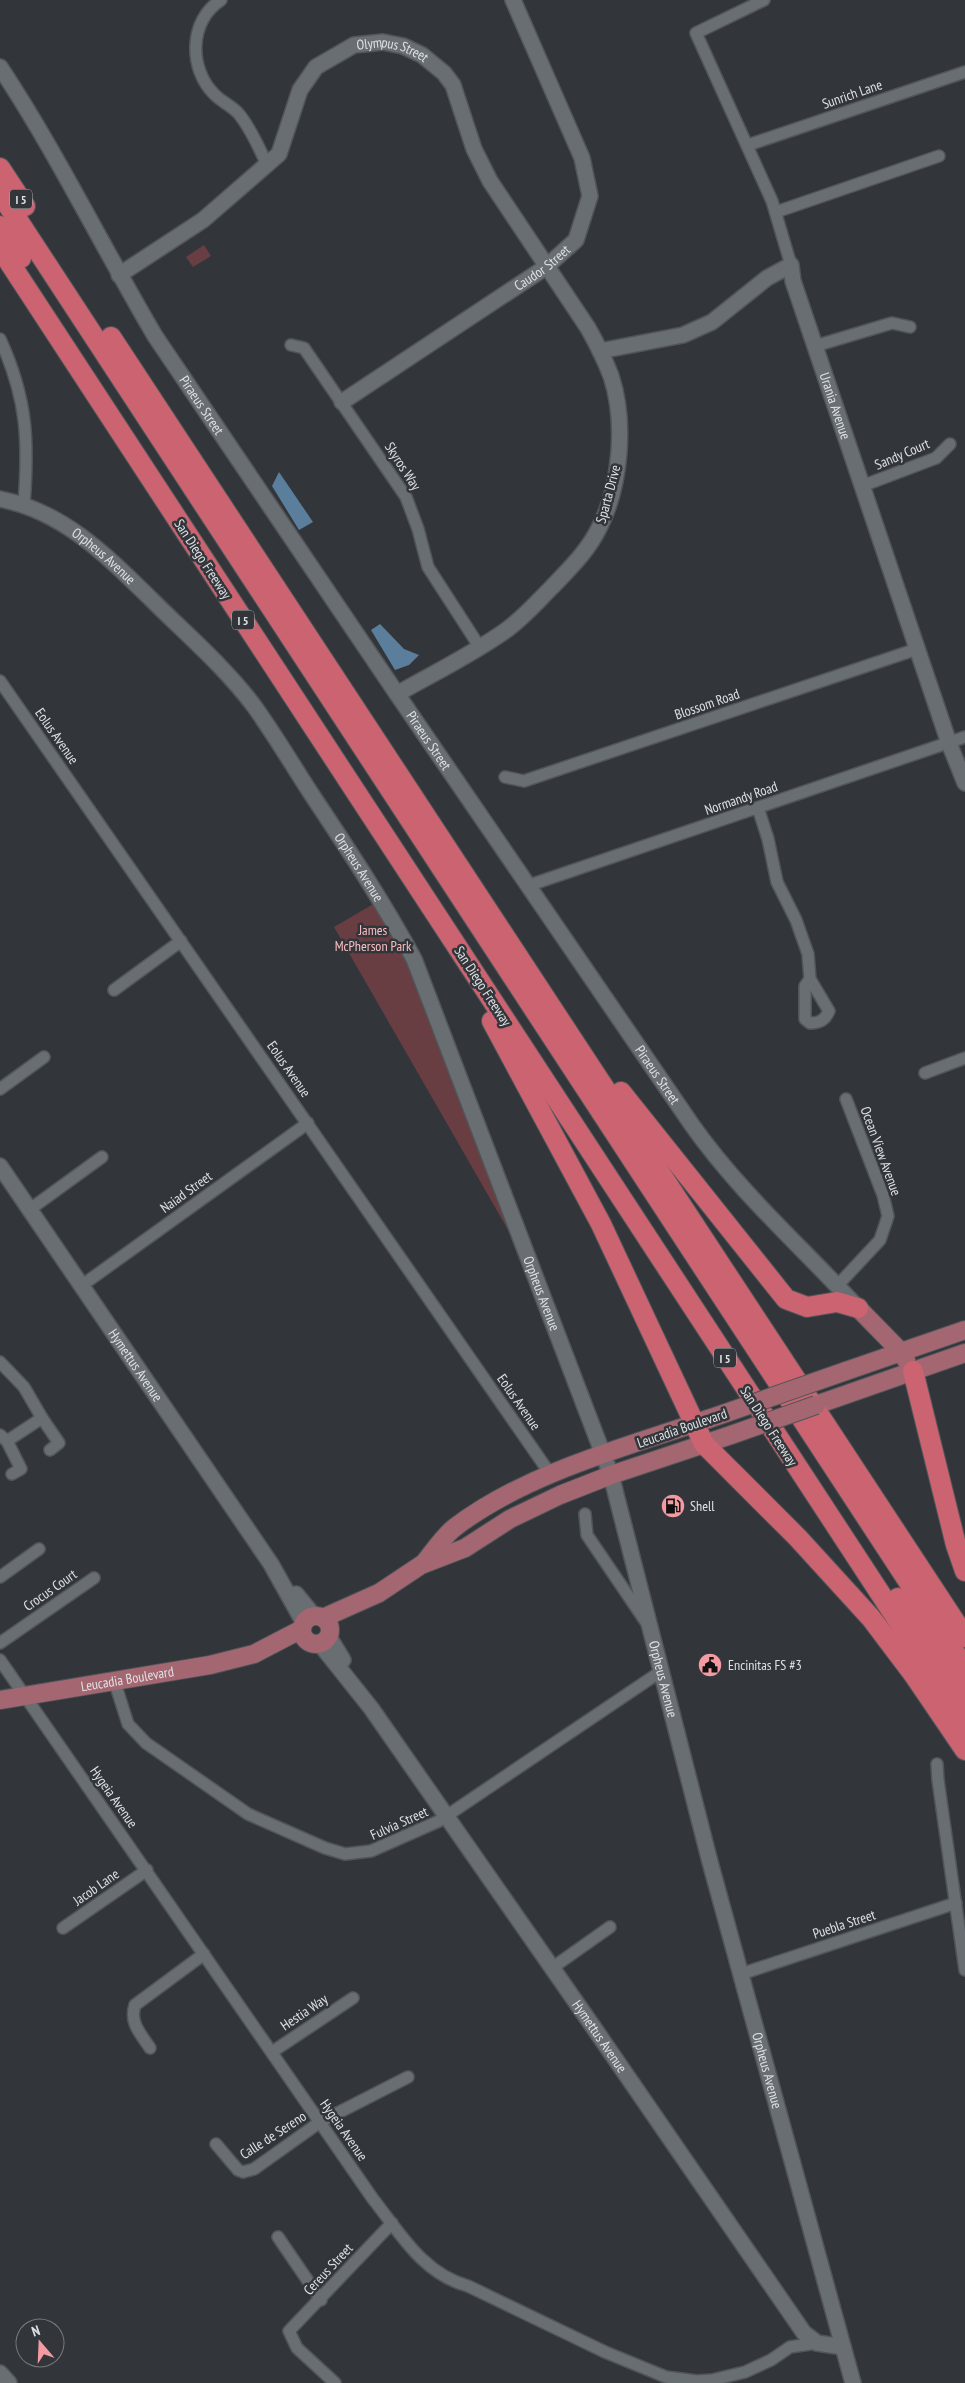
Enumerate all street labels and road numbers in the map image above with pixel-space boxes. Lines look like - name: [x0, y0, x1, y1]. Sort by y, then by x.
- street label: Olympus Street: [356, 33, 433, 66]
- street label: Sunrich Lane: [820, 75, 885, 113]
- road number: I 5: [10, 190, 32, 208]
- street label: Caudor Street: [511, 241, 574, 295]
- street label: Urania Avenue: [816, 370, 855, 442]
- street label: Piraeus Street: [175, 372, 228, 438]
- street label: Sandy Court: [872, 434, 932, 474]
- street label: Skyros Way: [381, 439, 426, 494]
- street label: Sparta Drive: [592, 463, 624, 525]
- street label: San Diego Freeway: [170, 516, 236, 603]
- street label: Orpheus Avenue: [68, 524, 140, 588]
- road number: I 5: [232, 610, 254, 630]
- street label: Blossom Road: [672, 685, 742, 723]
- street label: Eolus Avenue: [31, 705, 83, 768]
- street label: Piraeus Street: [402, 708, 455, 774]
- street label: Normandy Road: [702, 777, 780, 819]
- street label: Orpheus Avenue: [330, 829, 388, 905]
- street label: San Diego Freeway: [450, 943, 516, 1030]
- street label: Eolus Avenue: [263, 1038, 315, 1101]
- street label: Piraeus Street: [631, 1042, 684, 1108]
- street label: Ocean View Avenue: [857, 1104, 906, 1198]
- street label: Naiad Street: [157, 1167, 216, 1217]
- street label: Orpheus Avenue: [519, 1254, 564, 1333]
- street label: Hymettus Avenue: [104, 1325, 167, 1405]
- road number: I 5: [714, 1349, 736, 1368]
- street label: Eolus Avenue: [493, 1371, 545, 1434]
- street label: San Diego Freeway: [736, 1383, 802, 1470]
- street label: Leucadia Boulevard: [635, 1404, 729, 1452]
- street label: Crocus Court: [20, 1565, 80, 1615]
- street label: Orpheus Avenue: [645, 1639, 682, 1719]
- street label: Leucadia Boulevard: [79, 1662, 175, 1695]
- street label: Hygeia Avenue: [86, 1763, 142, 1832]
- street label: Fulvia Street: [367, 1802, 431, 1844]
- street label: Jacob Lane: [69, 1865, 123, 1910]
- street label: Puebla Street: [810, 1905, 878, 1943]
- street label: Hestia Way: [277, 1989, 332, 2034]
- street label: Hymettus Avenue: [568, 1997, 631, 2076]
- street label: Orpheus Avenue: [748, 2030, 786, 2111]
- street label: Hygeia Avenue: [316, 2096, 372, 2165]
- street label: Calle de Sereno: [236, 2107, 310, 2163]
- street label: Cereus Street: [300, 2239, 357, 2299]

